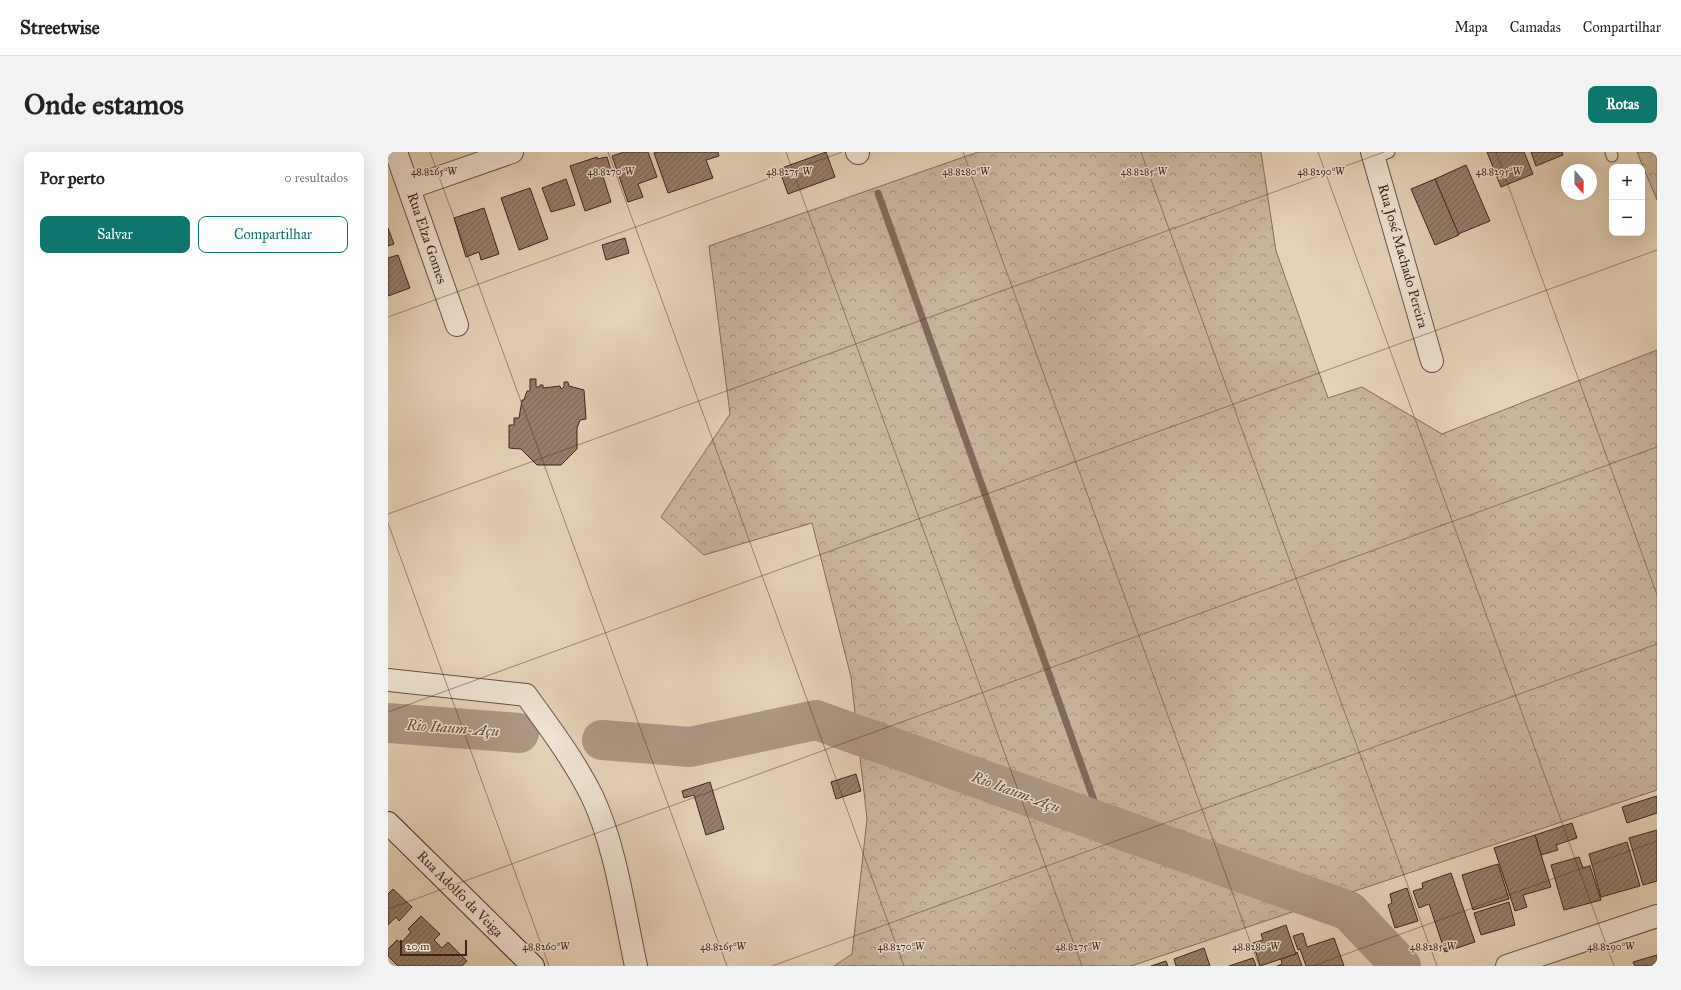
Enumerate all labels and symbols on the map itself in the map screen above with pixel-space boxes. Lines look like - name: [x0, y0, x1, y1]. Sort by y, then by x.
- north arrow: [1561, 164, 1597, 200]
- text: 48.8265°W: [411, 166, 458, 178]
- text: 48.8270°W: [587, 166, 635, 178]
- text: 48.8275°W: [766, 166, 813, 178]
- text: 48.8280°W: [942, 166, 990, 178]
- text: 48.8285°W: [1121, 166, 1168, 178]
- text: 48.8290°W: [1297, 166, 1345, 178]
- text: 48.8295°W: [1476, 166, 1523, 178]
- street label: Rua José Machado Pereira: [1373, 182, 1432, 330]
- street label: Rua Elza Gomes: [403, 190, 451, 286]
- water label: Rio Itaum-Açu: [405, 716, 500, 740]
- water label: Rio Itaum-Açu: [968, 767, 1063, 816]
- street label: Rua Adolfo da Veiga: [413, 847, 507, 941]
- scale bar: [400, 938, 467, 957]
- text: 48.8260°W: [522, 941, 570, 953]
- text: 48.8265°W: [700, 941, 747, 953]
- text: 48.8270°W: [877, 941, 925, 953]
- text: 48.8275°W: [1055, 941, 1102, 953]
- text: 48.8280°W: [1232, 941, 1280, 953]
- text: 48.8285°W: [1410, 941, 1457, 953]
- text: 48.8290°W: [1587, 941, 1635, 953]

